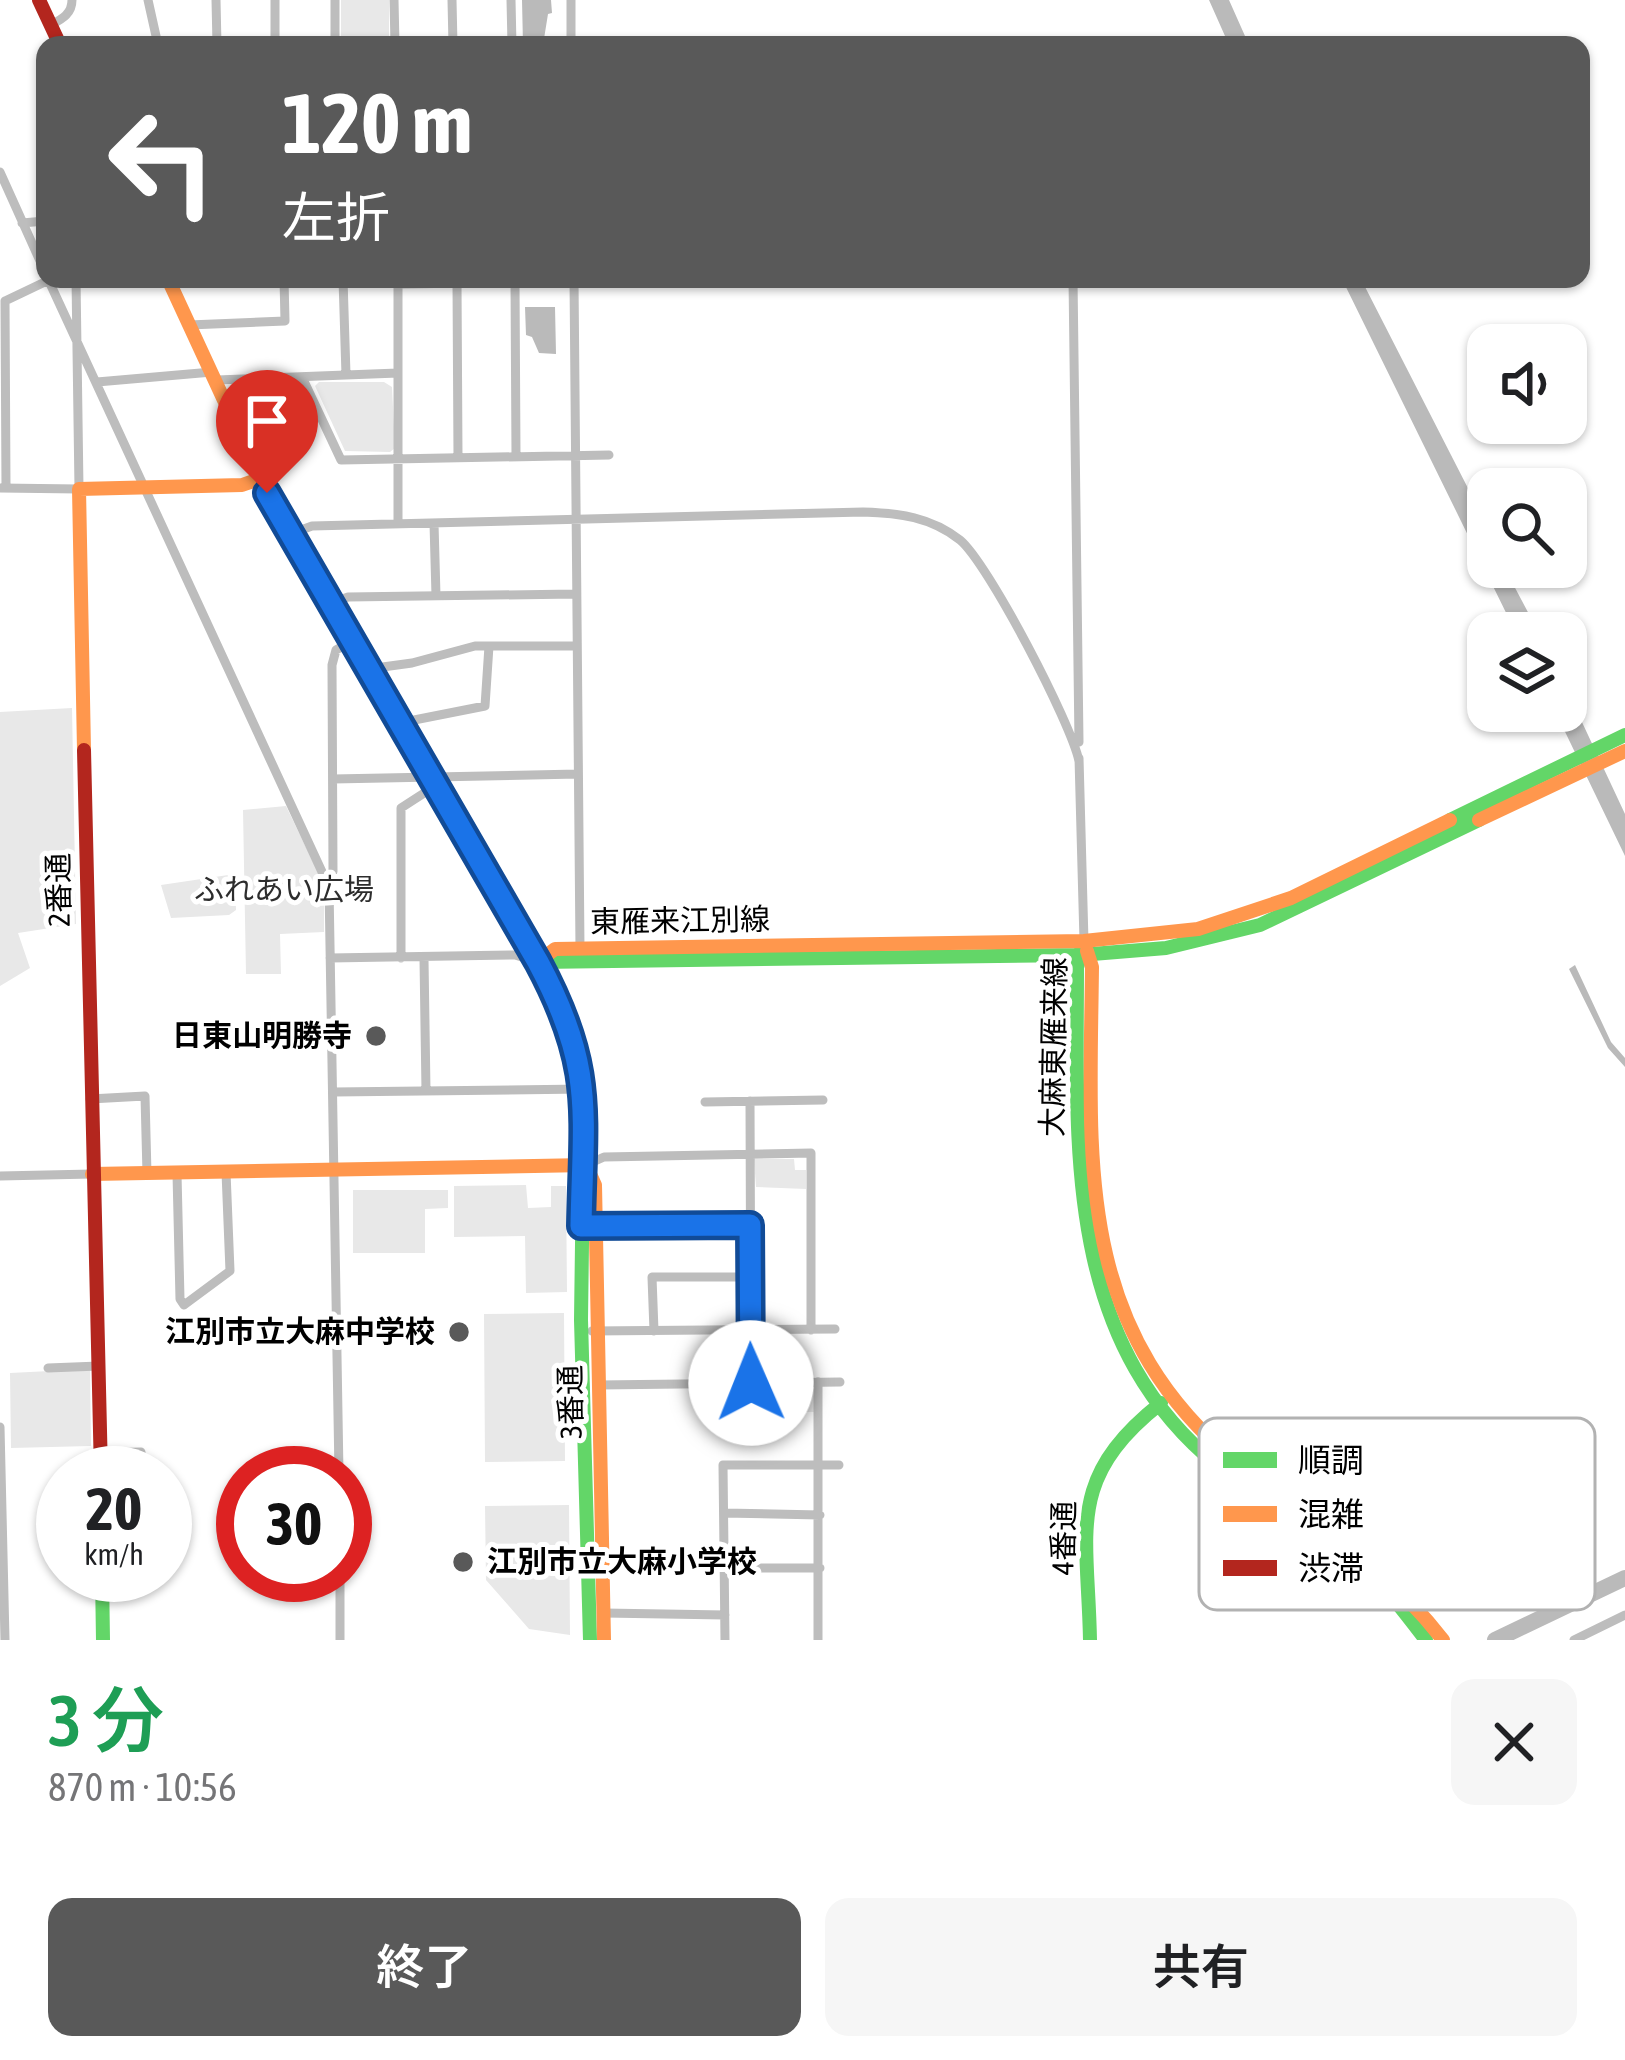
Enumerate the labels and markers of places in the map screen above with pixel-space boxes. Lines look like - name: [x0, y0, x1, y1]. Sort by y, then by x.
- pin: [216, 370, 318, 493]
- place label: 日東山明勝寺: [172, 1018, 352, 1052]
- marker: 日東山明勝寺: [363, 1023, 389, 1049]
- place label: 江別市立大麻中学校: [165, 1314, 435, 1348]
- marker: 江別市立大麻中学校: [446, 1319, 472, 1345]
- place label: 江別市立大麻小学校: [487, 1544, 757, 1578]
- marker: 江別市立大麻小学校: [450, 1549, 476, 1575]

